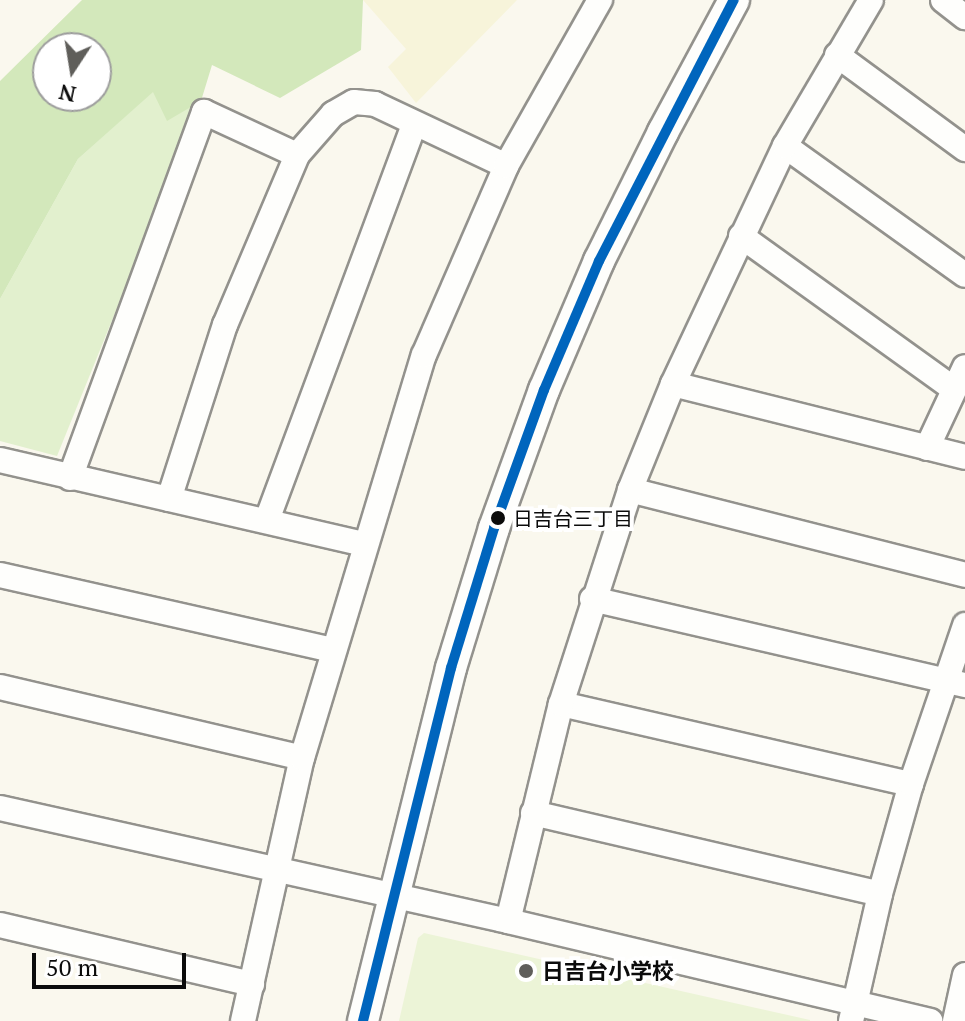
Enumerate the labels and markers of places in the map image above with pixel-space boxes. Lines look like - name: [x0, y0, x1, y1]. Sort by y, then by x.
- place label: 日吉台三丁目: [513, 506, 633, 530]
- marker: 日吉台三丁目: [490, 510, 506, 526]
- place label: 日吉台小学校: [542, 958, 674, 984]
- marker: 日吉台小学校: [517, 962, 535, 980]

